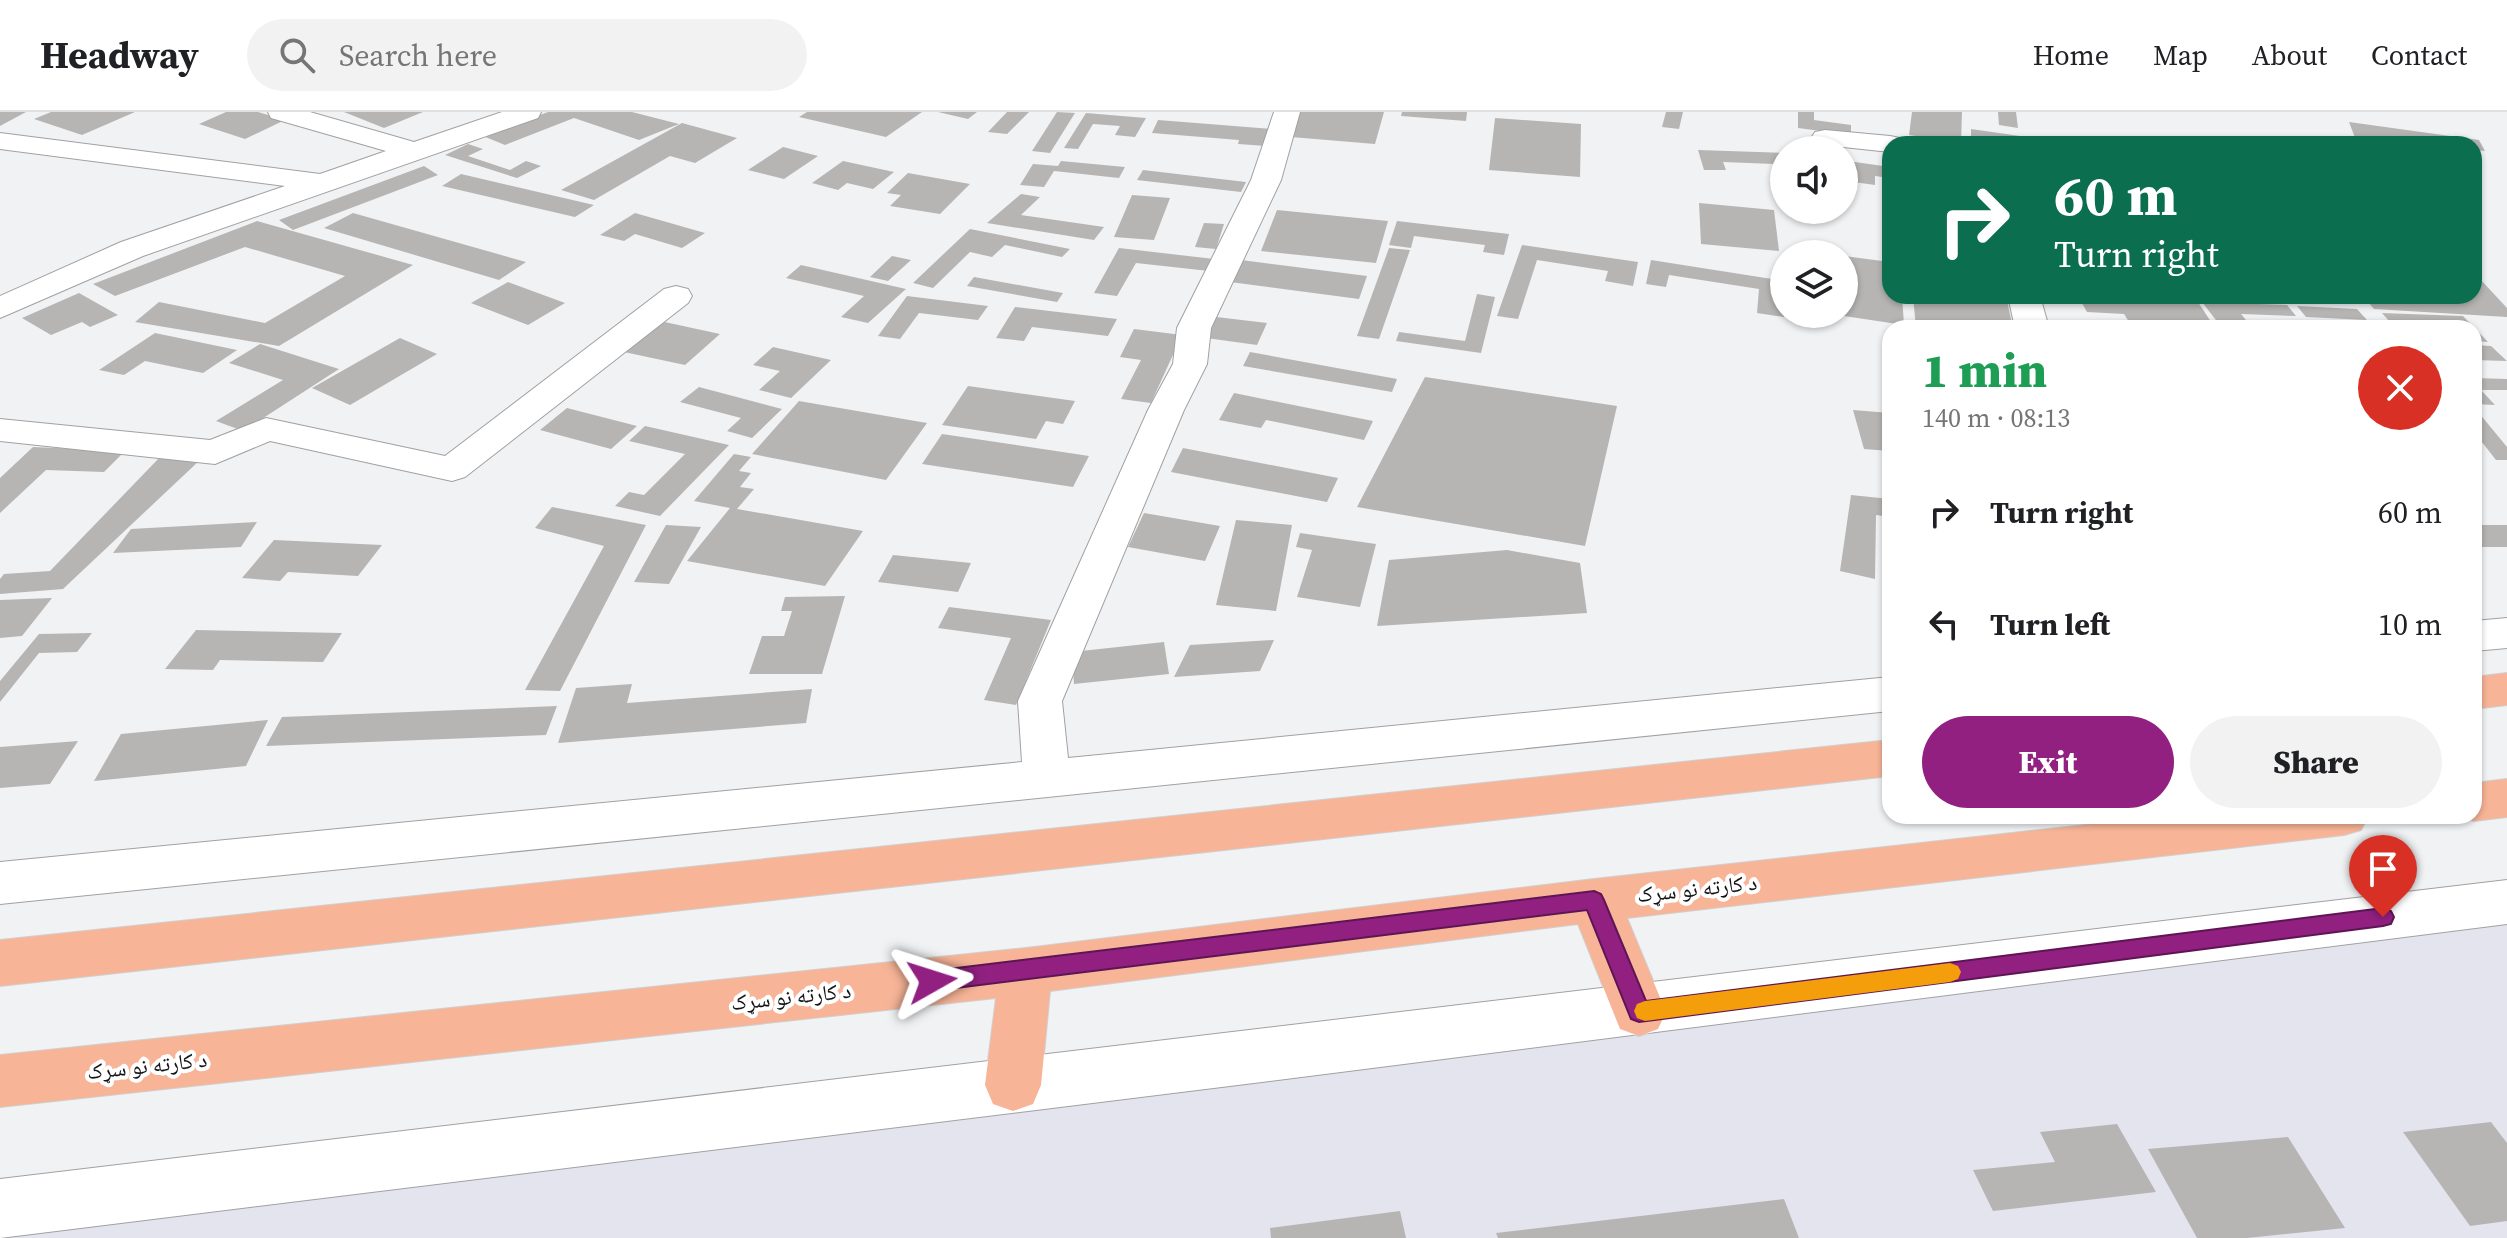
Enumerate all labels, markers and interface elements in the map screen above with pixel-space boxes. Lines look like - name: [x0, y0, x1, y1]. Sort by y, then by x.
- search box: [247, 19, 807, 91]
- text: Headway: [40, 29, 199, 81]
- icon: search: [275, 33, 319, 77]
- text: Search here: [339, 35, 497, 76]
- text: Home: [2033, 36, 2109, 74]
- text: Map: [2153, 36, 2208, 74]
- text: About: [2252, 36, 2327, 74]
- text: Contact: [2371, 36, 2467, 74]
- map controls: [1770, 136, 1858, 328]
- button: sound: [1770, 136, 1858, 224]
- text: 60 m: [2054, 157, 2177, 234]
- icon: right: [1922, 168, 2026, 272]
- text: Turn right: [2054, 230, 2219, 279]
- button: layers: [1770, 240, 1858, 328]
- text: 1 min: [1922, 337, 2047, 403]
- button: close: [2358, 346, 2442, 430]
- text: 140 m · 08:13: [1922, 400, 2070, 436]
- icon: right: [1922, 490, 1966, 534]
- text: Turn right: [1990, 492, 2133, 533]
- text: 60 m: [2378, 492, 2442, 533]
- icon: left: [1922, 602, 1966, 646]
- text: Turn left: [1990, 604, 2110, 645]
- text: 10 m: [2378, 604, 2442, 645]
- button: Exit: [1922, 716, 2174, 808]
- button: Share: [2190, 716, 2442, 808]
- pin: [2349, 835, 2417, 917]
- icon: arrive: [2361, 847, 2405, 891]
- street label: د کارته نو سړک: [1635, 867, 1759, 909]
- position arrow: [890, 939, 974, 1023]
- street label: د کارته نو سړک: [729, 975, 853, 1017]
- street label: د کارته نو سړک: [85, 1044, 209, 1086]

